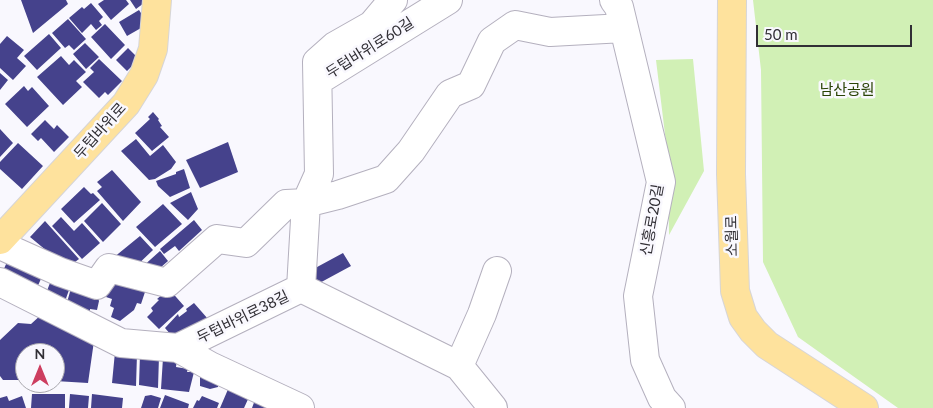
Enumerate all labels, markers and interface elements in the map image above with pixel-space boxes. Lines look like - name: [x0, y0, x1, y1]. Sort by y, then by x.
- street label: 두텁바위로60길: [323, 14, 417, 82]
- scale bar: [758, 15, 914, 47]
- text: 50 m: [764, 25, 798, 43]
- park label: 남산공원: [819, 81, 875, 99]
- street label: 두텁바위로: [70, 99, 130, 163]
- street label: 신흥로20길: [637, 183, 667, 257]
- street label: 소월로: [723, 215, 741, 257]
- street label: 두텁바위로38길: [194, 287, 292, 347]
- north arrow: [15, 343, 65, 393]
- text: N: [35, 345, 45, 362]

